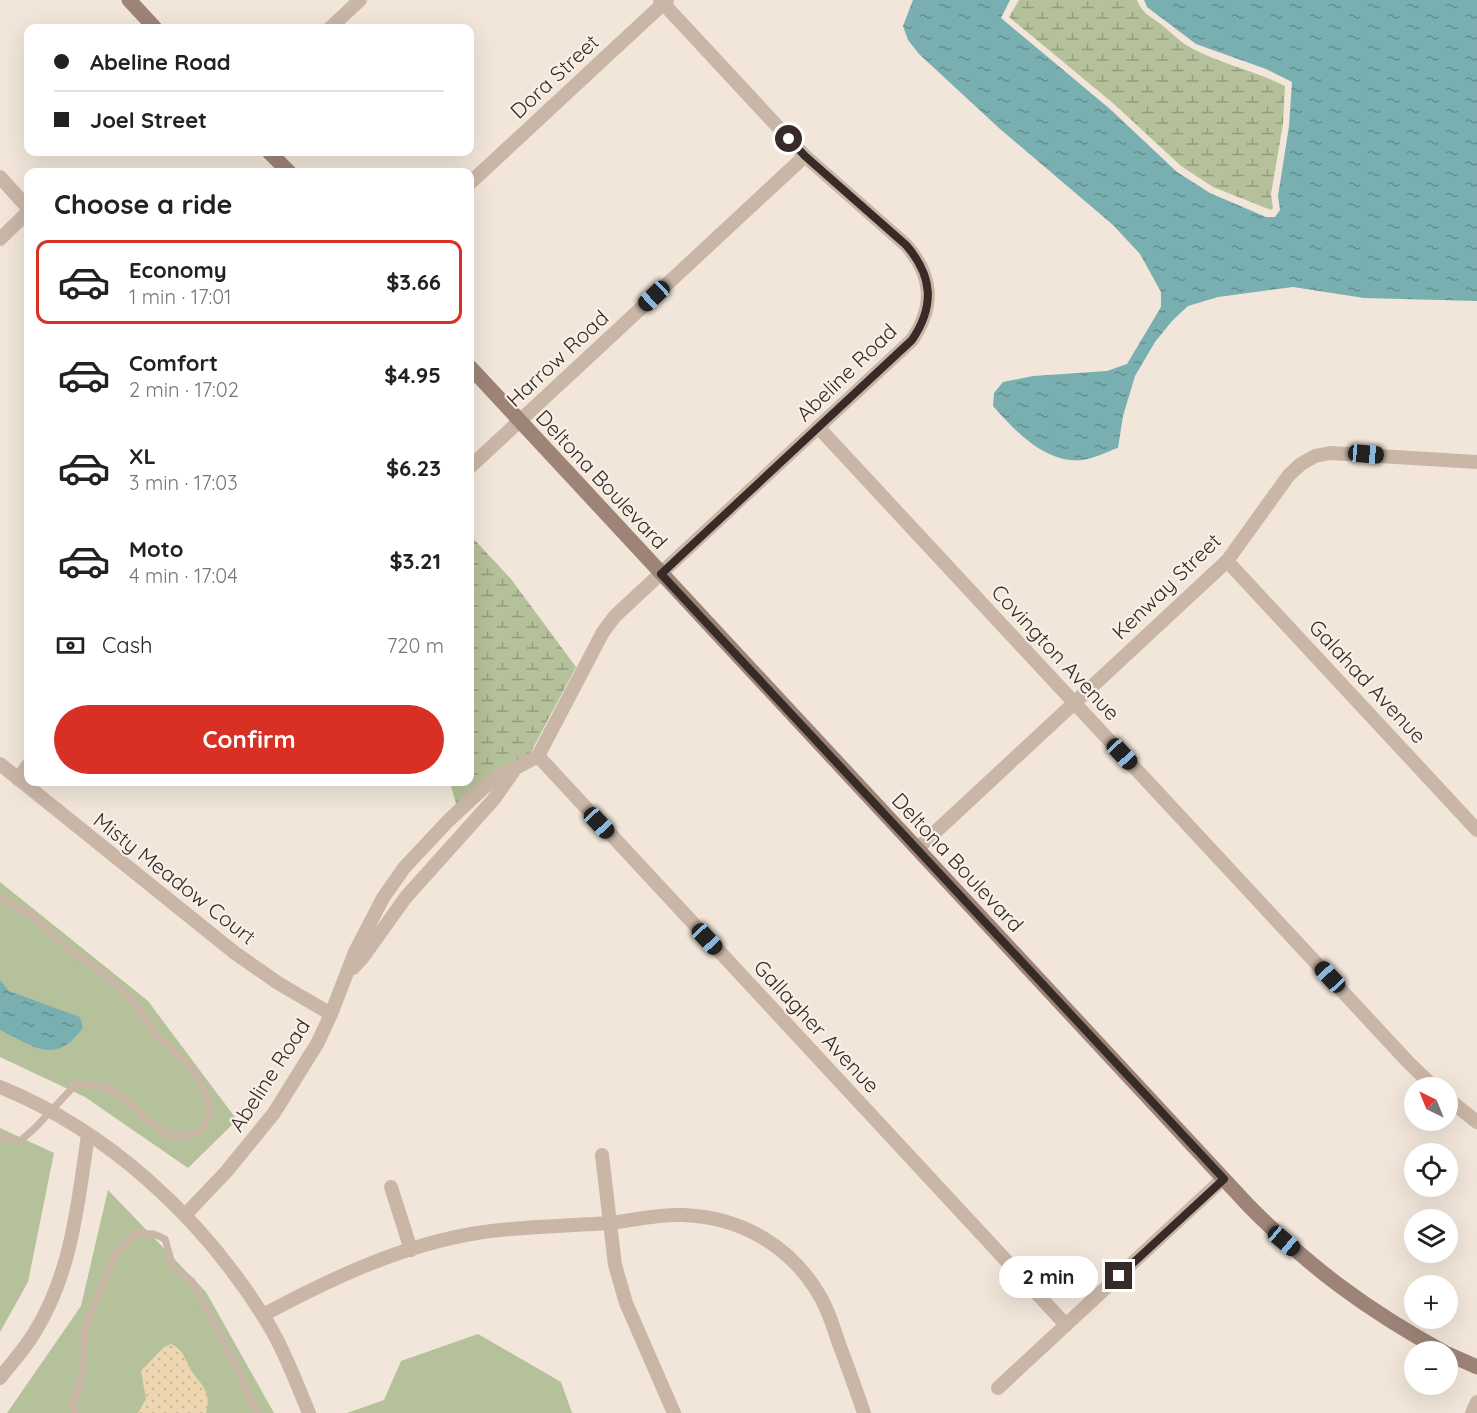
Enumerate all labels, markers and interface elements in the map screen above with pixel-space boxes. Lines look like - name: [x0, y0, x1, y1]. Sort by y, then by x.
- street label: Dora Street: [504, 28, 604, 124]
- text: Abeline Road: [90, 48, 231, 76]
- text: Joel Street: [90, 106, 207, 134]
- route start: [775, 125, 802, 152]
- text: Choose a ride: [54, 187, 232, 221]
- icon: car: [57, 255, 111, 309]
- text: Economy: [129, 256, 227, 284]
- text: $3.66: [386, 268, 441, 296]
- car: [635, 277, 673, 315]
- text: 1 min · 17:01: [129, 284, 231, 309]
- street label: Harrow Road: [501, 304, 613, 412]
- street label: Abeline Road: [790, 318, 902, 426]
- icon: car: [57, 348, 111, 402]
- text: Comfort: [129, 349, 218, 377]
- text: $4.95: [384, 361, 441, 389]
- text: 2 min · 17:02: [129, 377, 239, 402]
- street label: Deltona Boulevard: [531, 404, 673, 554]
- icon: car: [57, 441, 111, 495]
- text: XL: [129, 442, 156, 470]
- car: [1347, 443, 1385, 465]
- text: $6.23: [386, 454, 441, 482]
- text: 3 min · 17:03: [129, 470, 238, 495]
- street label: Kenway Street: [1106, 528, 1226, 644]
- icon: car: [57, 534, 111, 588]
- text: Moto: [129, 535, 183, 563]
- text: $3.21: [389, 547, 441, 575]
- text: 4 min · 17:04: [129, 563, 238, 588]
- street label: Covington Avenue: [986, 579, 1126, 725]
- street label: Galahad Avenue: [1304, 614, 1432, 748]
- icon: cash: [54, 629, 87, 662]
- text: Cash: [102, 631, 153, 659]
- text: 720 m: [387, 633, 444, 658]
- button: Confirm: [54, 705, 444, 774]
- car: [1103, 735, 1141, 773]
- street label: Deltona Boulevard: [887, 787, 1029, 937]
- car: [580, 804, 618, 842]
- street label: Misty Meadow Court: [89, 806, 261, 950]
- car: [688, 920, 726, 958]
- street label: Gallagher Avenue: [749, 954, 885, 1098]
- car: [1311, 958, 1349, 996]
- street label: Abeline Road: [223, 1014, 315, 1136]
- north arrow: [1404, 1077, 1458, 1131]
- map controls: [1404, 1077, 1458, 1395]
- button: locate: [1404, 1143, 1458, 1197]
- button: layers: [1404, 1209, 1458, 1263]
- car: [1264, 1223, 1304, 1259]
- callout: 2 min: [999, 1255, 1098, 1297]
- route end: [1105, 1262, 1132, 1289]
- text: 2 min: [1022, 1264, 1075, 1289]
- button: +: [1404, 1275, 1458, 1329]
- button: −: [1404, 1341, 1458, 1395]

